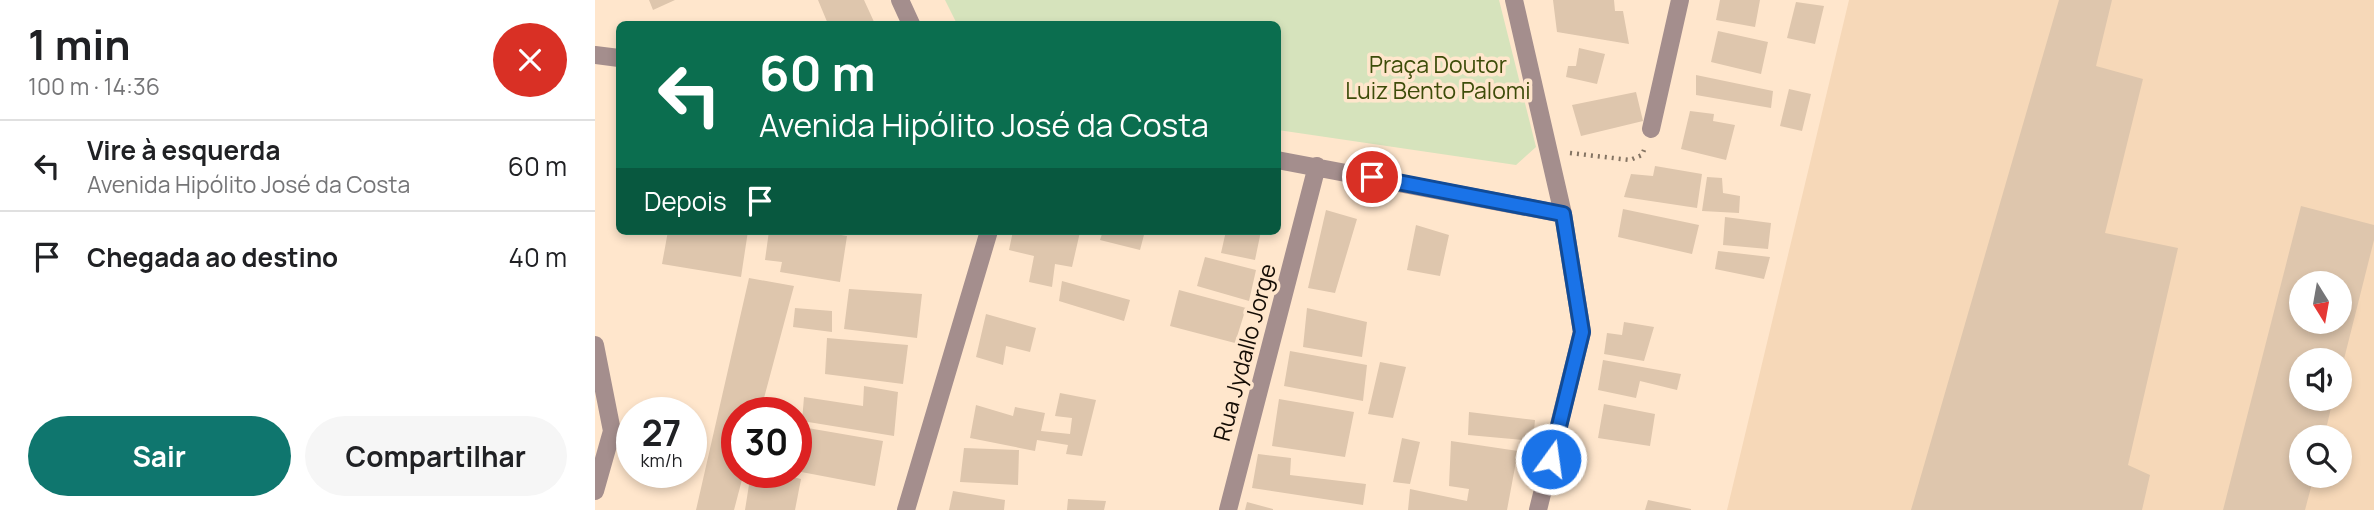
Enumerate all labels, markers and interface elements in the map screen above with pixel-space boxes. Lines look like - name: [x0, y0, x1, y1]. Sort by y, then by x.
- text: 1 min: [28, 15, 131, 73]
- button: close: [493, 23, 567, 97]
- text: 60 m: [759, 39, 876, 106]
- park label: Praça Doutor Luiz Bento Palomi: [1345, 48, 1531, 106]
- icon: left: [644, 49, 735, 140]
- text: 100 m · 14:36: [28, 70, 160, 102]
- text: Avenida Hipólito José da Costa: [759, 103, 1209, 147]
- text: Vire à esquerda: [87, 132, 280, 168]
- icon: left: [28, 147, 66, 185]
- pin: [1342, 147, 1402, 207]
- text: 60 m: [508, 148, 567, 184]
- icon: arrive: [1353, 158, 1391, 196]
- text: Avenida Hipólito José da Costa: [87, 168, 410, 200]
- icon: arrive: [741, 182, 779, 220]
- text: Depois: [644, 183, 727, 219]
- icon: arrive: [28, 238, 66, 276]
- text: Chegada ao destino: [87, 239, 338, 275]
- text: 40 m: [509, 239, 567, 275]
- street label: Rua Jydallo Jorge: [1205, 260, 1283, 444]
- north arrow: [2289, 271, 2352, 334]
- map controls: [2289, 271, 2352, 488]
- button: sound: [2289, 348, 2352, 411]
- speed limit sign: 30: [721, 397, 812, 488]
- text: 27: [642, 409, 681, 457]
- button: Sair: [28, 416, 291, 496]
- button: Compartilhar: [305, 416, 567, 496]
- position arrow: [1514, 422, 1588, 496]
- button: search: [2289, 425, 2352, 488]
- text: km/h: [641, 448, 682, 472]

